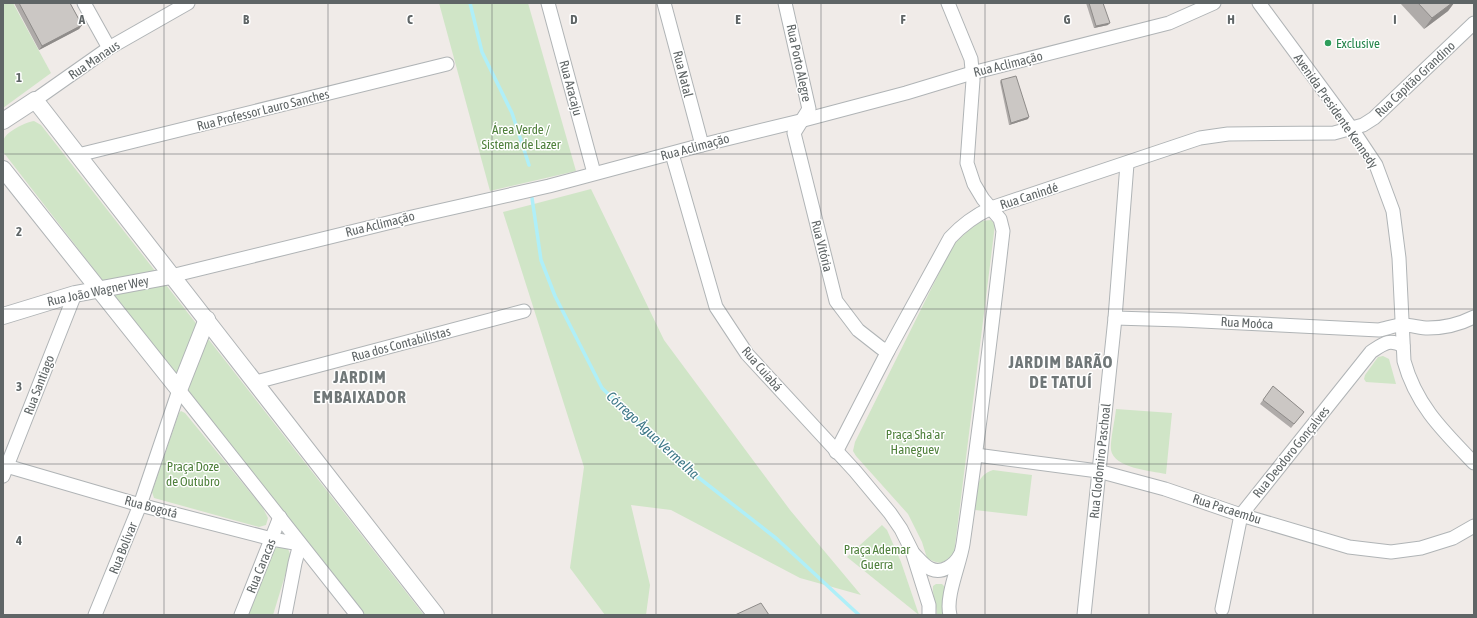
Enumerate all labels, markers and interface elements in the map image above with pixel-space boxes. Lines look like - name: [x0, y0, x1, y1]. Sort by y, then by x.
- text: A: [78, 12, 86, 27]
- text: B: [243, 12, 250, 27]
- text: C: [407, 12, 413, 27]
- text: D: [570, 12, 578, 27]
- text: E: [735, 12, 741, 27]
- text: F: [900, 12, 906, 27]
- text: G: [1064, 12, 1071, 27]
- text: H: [1227, 12, 1235, 27]
- text: I: [1393, 12, 1397, 27]
- street label: Rua Porto Alegre: [783, 23, 815, 103]
- place label: Exclusive: [1336, 36, 1380, 51]
- street label: Rua Manaus: [66, 37, 123, 83]
- marker: Exclusive: [1323, 38, 1333, 48]
- street label: Rua Capitão Grandino: [1372, 38, 1458, 120]
- street label: Rua Aclimação: [972, 48, 1044, 80]
- street label: Rua Natal: [670, 49, 696, 99]
- street label: Avenida Presidente Kennedy: [1291, 51, 1382, 172]
- street label: Rua Aracaju: [556, 59, 586, 117]
- text: 1: [16, 70, 22, 85]
- street label: Rua Professor Lauro Sanches: [195, 86, 331, 134]
- park label: Área Verde / Sistema de Lazer: [482, 122, 561, 152]
- street label: Rua Aclimação: [659, 131, 731, 163]
- street label: Rua Canindé: [998, 180, 1060, 212]
- street label: Rua Aclimação: [344, 208, 416, 240]
- street label: Rua Vitória: [808, 219, 836, 273]
- text: 2: [16, 224, 22, 239]
- street label: Rua João Wagner Wey: [46, 273, 151, 309]
- street label: Rua Moóca: [1220, 314, 1274, 332]
- street label: Rua dos Contabilistas: [350, 323, 453, 364]
- street label: Rua Cuiabá: [739, 344, 785, 394]
- district label: JARDIM BARÃO DE TATUÍ: [1008, 352, 1114, 392]
- street label: Rua Santiago: [21, 353, 57, 417]
- district label: JARDIM EMBAIXADOR: [313, 367, 407, 407]
- text: 3: [16, 379, 22, 394]
- water label: Córrego Àgua Vermelha: [603, 388, 703, 482]
- street label: Rua Clodomiro Paschoal: [1086, 402, 1114, 519]
- street label: Rua Deodoro Gonçalves: [1250, 403, 1333, 501]
- park label: Praça Sha'ar Haneguev: [886, 427, 944, 457]
- park label: Praça Doze de Outubro: [166, 459, 220, 489]
- street label: Rua Pacaembu: [1191, 491, 1263, 527]
- street label: Rua Bogotá: [123, 493, 179, 521]
- street label: Rua Bolívar: [106, 520, 140, 576]
- text: 4: [15, 533, 22, 548]
- street label: Rua Caracas: [243, 536, 279, 596]
- park label: Praça Ademar Guerra: [844, 542, 910, 572]

